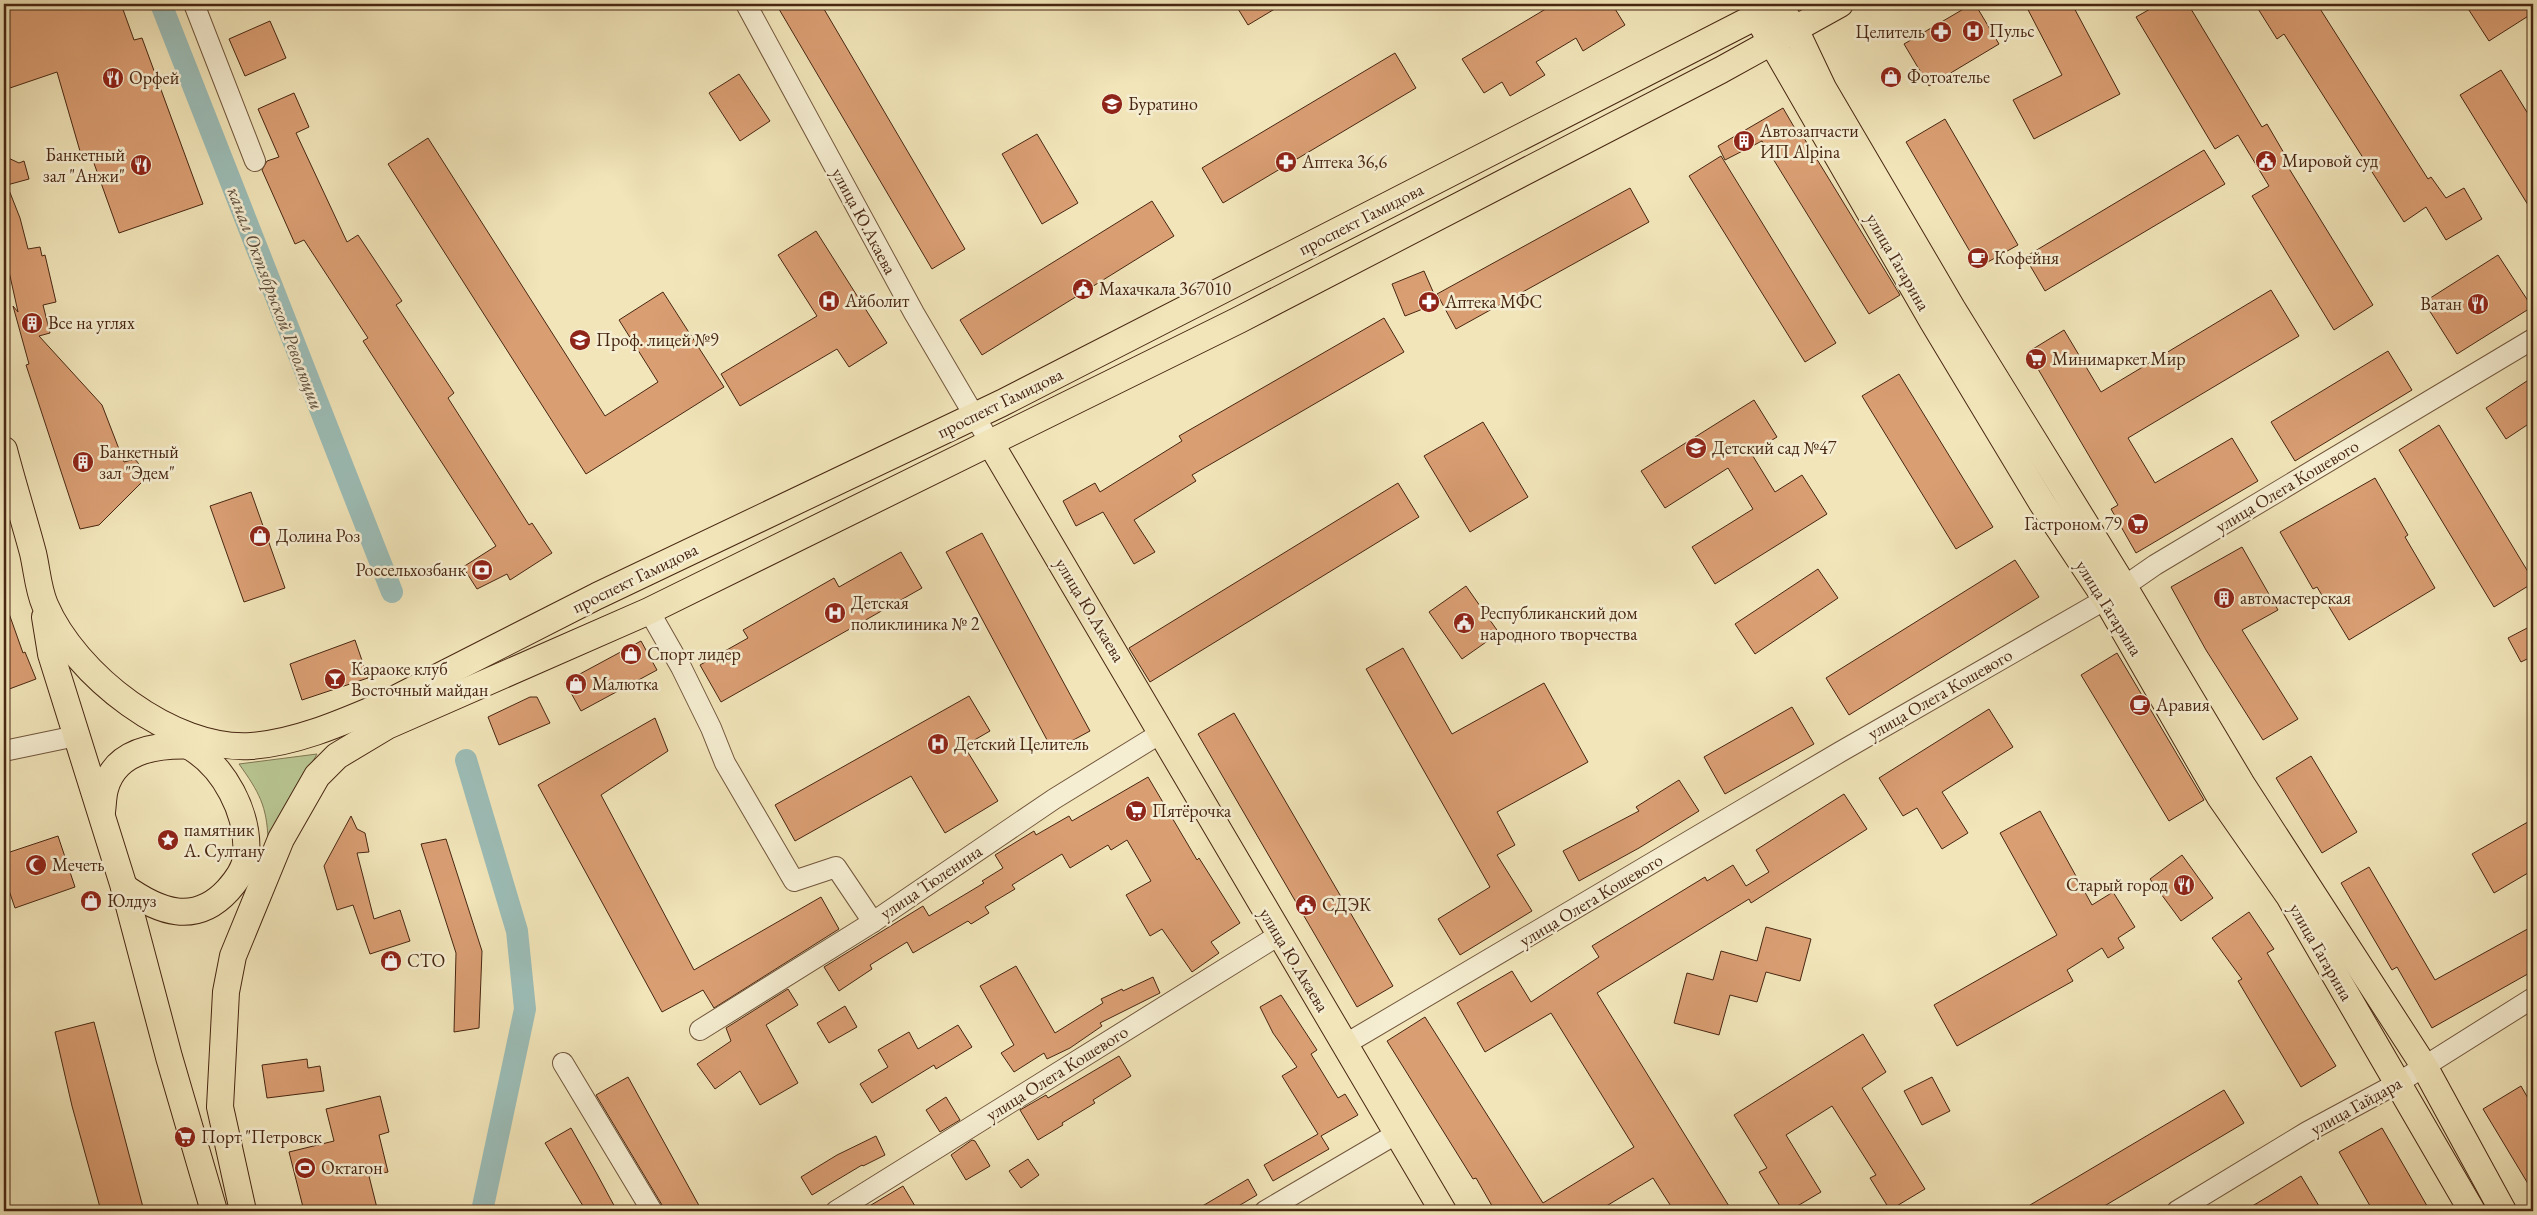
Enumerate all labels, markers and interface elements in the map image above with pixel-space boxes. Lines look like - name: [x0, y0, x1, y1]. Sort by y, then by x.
- hospital icon: Пульс: [1961, 19, 1985, 43]
- place label: Пульс: [1989, 19, 2035, 42]
- place label: Целитель: [1856, 20, 1925, 43]
- pharmacy icon: Целитель: [1929, 20, 1953, 44]
- shop icon: Фотоателье: [1879, 65, 1903, 89]
- place label: Фотоателье: [1907, 65, 1990, 88]
- restaurant icon: Орфей: [101, 66, 125, 90]
- place label: Орфей: [129, 66, 180, 89]
- school or university icon: Буратино: [1100, 92, 1124, 116]
- place label: Буратино: [1128, 92, 1198, 115]
- place label: Автозапчасти ИП Alpina: [1759, 119, 1859, 163]
- building icon: Автозапчасти ИП Alpina: [1732, 129, 1756, 153]
- place label: Банкетный зал "Анжи": [43, 143, 125, 187]
- public building icon: Мировой суд: [2254, 149, 2278, 173]
- place label: Мировой суд: [2282, 149, 2378, 172]
- pharmacy icon: Аптека 36,6: [1274, 150, 1298, 174]
- place label: Аптека 36,6: [1301, 150, 1387, 173]
- restaurant icon: Банкетный зал "Анжи": [129, 153, 153, 177]
- street label: улица Ю.Акаева: [827, 163, 903, 279]
- street label: проспект Гамидова: [1294, 177, 1428, 260]
- water label: канал Октябрьской Революции: [221, 183, 330, 413]
- street label: улица Гагарина: [1861, 209, 1936, 315]
- cafe icon: Кофейня: [1966, 246, 1990, 270]
- place label: Кофейня: [1994, 246, 2059, 269]
- public building icon: Махачкала 367010: [1071, 277, 1095, 301]
- place label: Махачкала 367010: [1099, 277, 1232, 300]
- hospital icon: Айболит: [817, 289, 841, 313]
- place label: Айболит: [844, 289, 910, 312]
- pharmacy icon: Аптека МФС: [1417, 290, 1441, 314]
- place label: Аптека МФС: [1444, 290, 1542, 313]
- place label: Ватан: [2420, 292, 2462, 315]
- restaurant icon: Ватан: [2466, 292, 2490, 316]
- building icon: Все на углях: [20, 311, 44, 335]
- place label: Все на углях: [48, 311, 135, 334]
- school or university icon: Проф. лицей №9: [568, 328, 592, 352]
- place label: Проф. лицей №9: [596, 328, 719, 351]
- supermarket icon: Минимаркет Мир: [2024, 347, 2048, 371]
- place label: Минимаркет Мир: [2052, 347, 2186, 370]
- street label: проспект Гамидова: [933, 362, 1067, 443]
- street label: улица Олега Кошевого: [2211, 434, 2363, 538]
- school or university icon: Детский сад №47: [1684, 436, 1708, 460]
- place label: Детский сад №47: [1712, 436, 1837, 459]
- place label: Банкетный зал "Эдем": [99, 440, 179, 484]
- building icon: Банкетный зал "Эдем": [71, 450, 95, 474]
- place label: Гастроном 79: [2024, 512, 2122, 535]
- supermarket icon: Гастроном 79: [2126, 512, 2150, 536]
- shop icon: Долина Роз: [248, 524, 272, 548]
- place label: Долина Роз: [276, 524, 360, 547]
- street label: проспект Гамидова: [568, 537, 702, 618]
- street label: улица Ю.Акаева: [1050, 553, 1131, 667]
- street label: улица Гагарина: [2071, 555, 2149, 661]
- place label: Россельхозбанк: [356, 558, 466, 581]
- bank icon: Россельхозбанк: [470, 558, 494, 582]
- building icon: автомастерская: [2212, 586, 2236, 610]
- place label: автомастерская: [2240, 586, 2351, 609]
- place label: Детская поликлиника № 2: [851, 591, 980, 635]
- hospital icon: Детская поликлиника № 2: [823, 601, 847, 625]
- place label: Республиканский дом народного творчества: [1480, 601, 1638, 645]
- public building icon: Республиканский дом народного творчества: [1452, 611, 1476, 635]
- shop icon: Спорт лидер: [619, 642, 643, 666]
- place label: Спорт лидер: [647, 642, 741, 665]
- street label: улица Олега Кошевого: [1863, 643, 2016, 744]
- place label: Караоке клуб Восточный майдан: [351, 657, 488, 701]
- bar icon: Караоке клуб Восточный майдан: [323, 667, 347, 691]
- shop icon: Малютка: [564, 672, 588, 696]
- place label: Малютка: [592, 672, 659, 695]
- cafe icon: Аравия: [2128, 693, 2152, 717]
- place label: Аравия: [2155, 693, 2210, 716]
- hospital icon: Детский Целитель: [926, 732, 950, 756]
- place label: Детский Целитель: [954, 732, 1089, 755]
- supermarket icon: Пятёрочка: [1124, 799, 1148, 823]
- place label: Пятёрочка: [1152, 799, 1232, 822]
- place label: памятник А. Султану: [183, 818, 265, 862]
- place icon: памятник А. Султану: [156, 828, 180, 852]
- street label: улица Тюленина: [875, 838, 987, 924]
- street label: улица Олега Кошевого: [1515, 848, 1667, 952]
- mosque icon: Мечеть: [24, 853, 48, 877]
- place label: Мечеть: [52, 853, 105, 876]
- place label: Старый город: [2066, 873, 2168, 896]
- restaurant icon: Старый город: [2172, 873, 2196, 897]
- shop icon: Юлдуз: [79, 889, 103, 913]
- place label: Юлдуз: [107, 889, 157, 912]
- public building icon: СДЭК: [1294, 893, 1318, 917]
- place label: СДЭК: [1322, 893, 1371, 916]
- street label: улица Гагарина: [2284, 899, 2359, 1005]
- street label: улица Ю.Акаева: [1254, 903, 1335, 1017]
- shop icon: СТО: [379, 949, 403, 973]
- place label: СТО: [407, 949, 445, 972]
- street label: улица Олега Кошевого: [981, 1019, 1132, 1126]
- street label: улица Гайдара: [2306, 1071, 2406, 1140]
- supermarket icon: Порт "Петровск: [173, 1125, 197, 1149]
- place label: Порт "Петровск: [201, 1125, 322, 1148]
- sports icon: Октагон: [293, 1156, 317, 1180]
- place label: Октагон: [321, 1156, 383, 1179]

